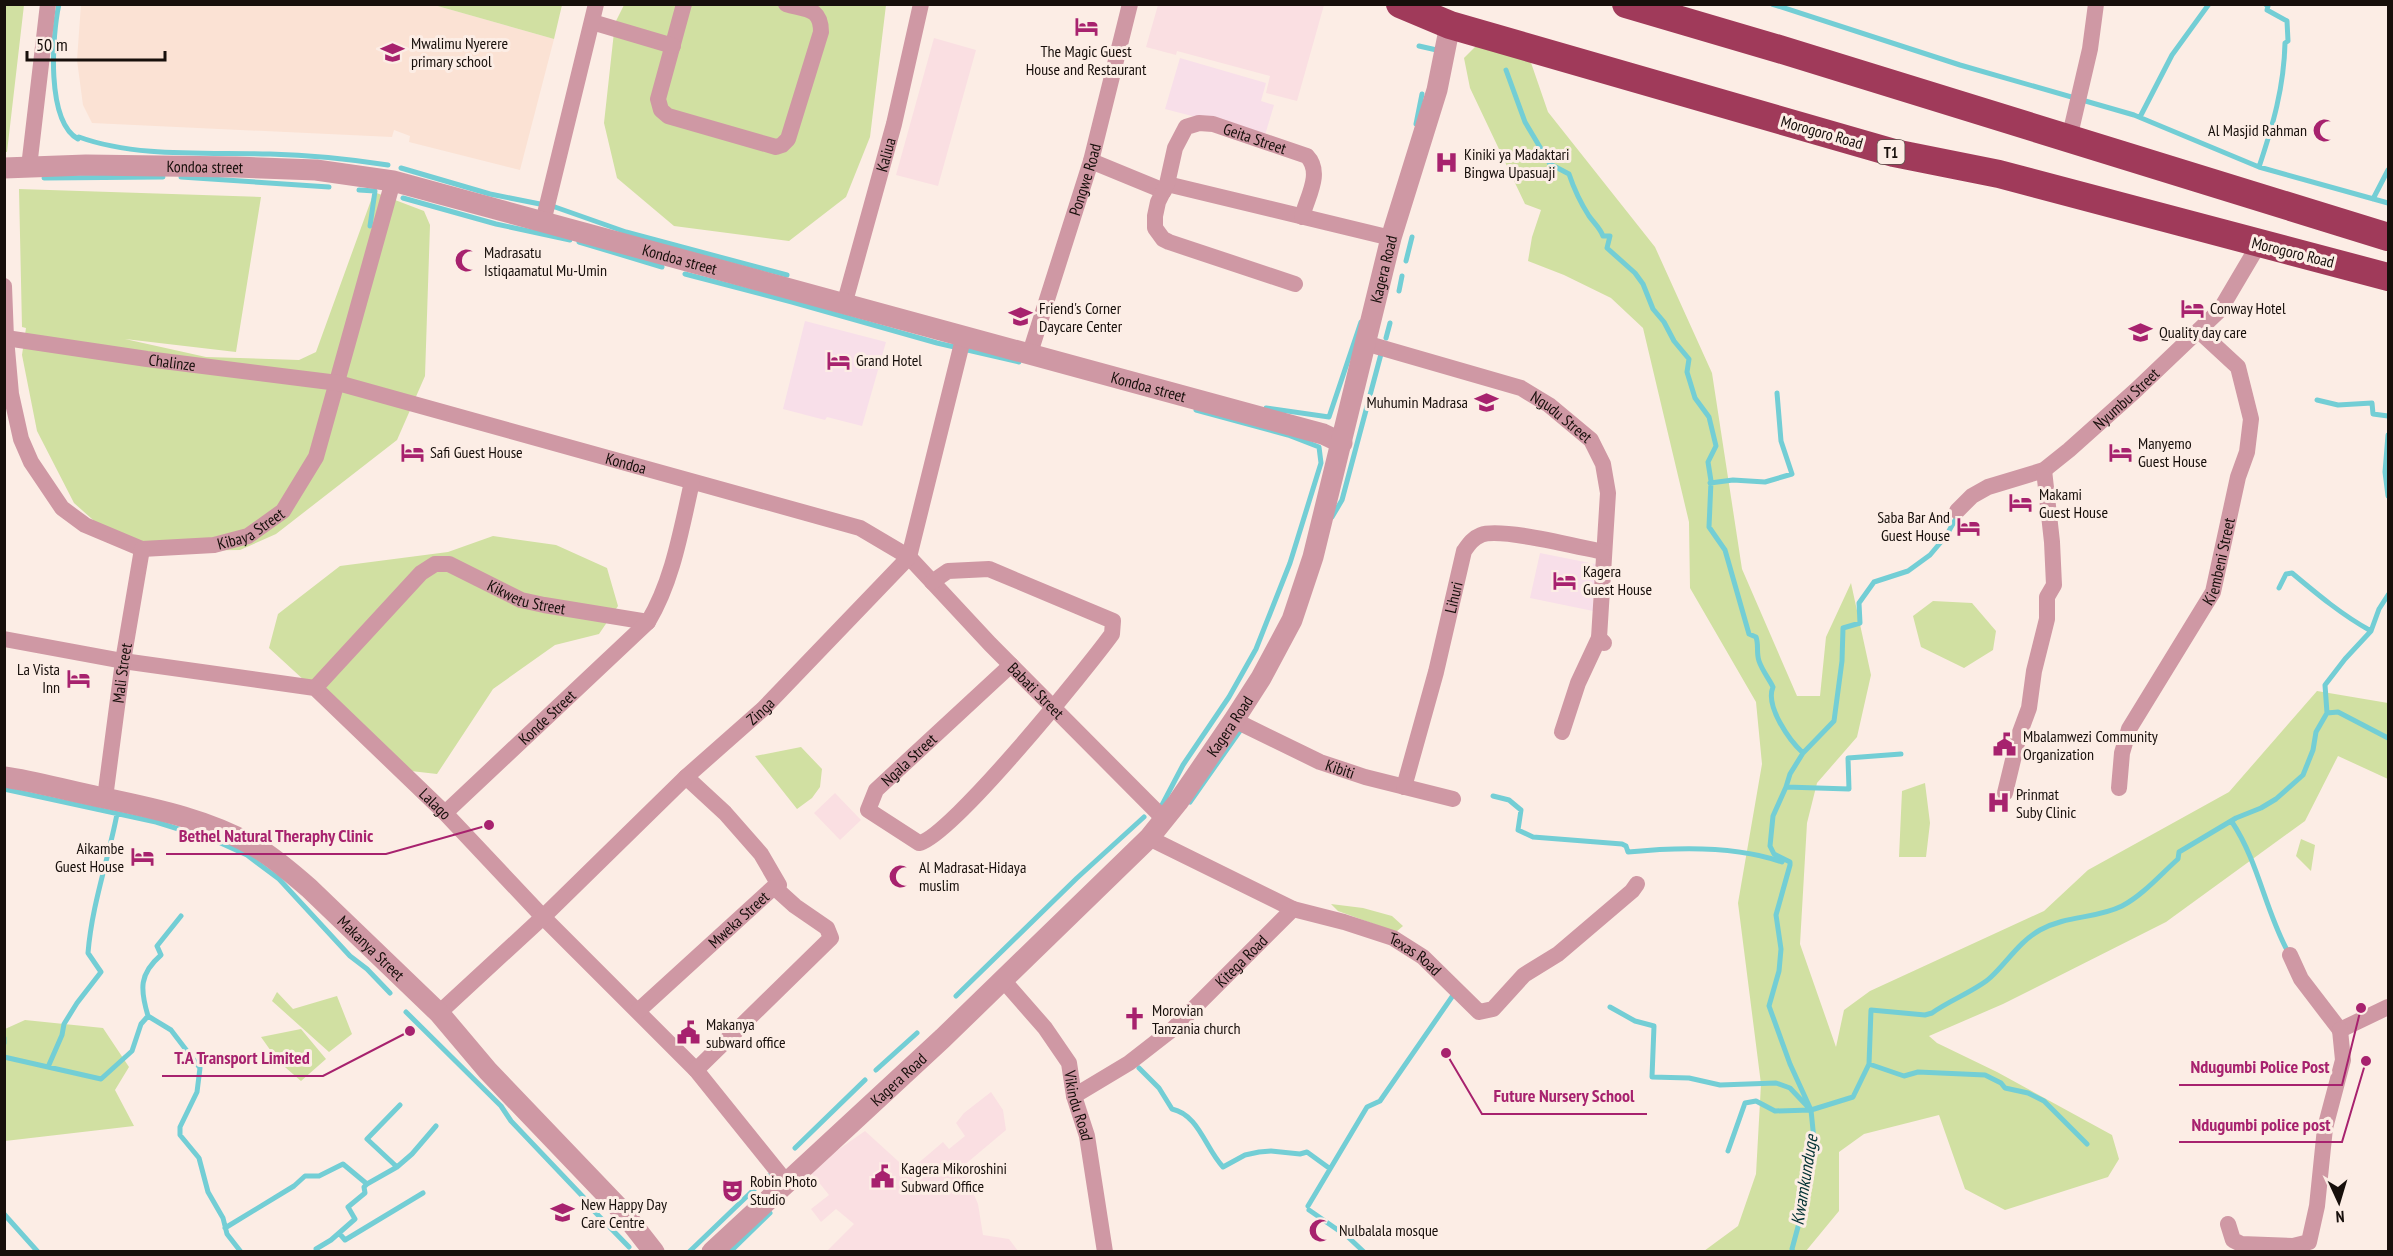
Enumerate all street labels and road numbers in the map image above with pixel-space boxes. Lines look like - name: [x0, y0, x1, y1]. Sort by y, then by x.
- street label: Morogoro Road: [1779, 111, 1865, 153]
- street label: Geita Street: [1221, 118, 1290, 158]
- street label: Kaliua: [871, 135, 900, 174]
- road number: T1: [1878, 140, 1904, 164]
- street label: Pongwe Road: [1064, 141, 1105, 218]
- street label: Kondoa street: [166, 156, 244, 177]
- street label: Morogoro Road: [2250, 232, 2336, 272]
- street label: Kagera Road: [1365, 233, 1401, 305]
- street label: Kondoa street: [640, 239, 720, 279]
- street label: Chalinze: [148, 349, 197, 375]
- street label: Nyumbu Street: [2089, 363, 2164, 434]
- street label: Kondoa street: [1109, 367, 1189, 406]
- street label: Ngudu Street: [1527, 386, 1597, 447]
- street label: Kondoa: [603, 448, 649, 478]
- street label: Kibaya Street: [215, 503, 289, 554]
- street label: Kiembeni Street: [2197, 515, 2239, 609]
- street label: Kikwetu Street: [484, 575, 568, 618]
- street label: Lihuri: [1440, 579, 1467, 615]
- street label: Mali Street: [108, 641, 136, 704]
- street label: Babati Street: [1004, 658, 1069, 723]
- street label: Konde Street: [514, 685, 580, 749]
- street label: Kagera Road: [1202, 692, 1257, 760]
- street label: Zinga: [742, 693, 779, 729]
- street label: Ngala Street: [877, 729, 941, 790]
- street label: Kibiti: [1323, 755, 1357, 783]
- street label: Lalago: [415, 784, 456, 824]
- street label: Mweka Street: [704, 886, 773, 952]
- street label: Makanya Street: [334, 911, 409, 985]
- street label: Texas Road: [1387, 927, 1446, 980]
- street label: Kitega Road: [1211, 930, 1272, 991]
- street label: Kagera Road: [866, 1049, 930, 1110]
- street label: Vikindu Road: [1060, 1068, 1098, 1142]

